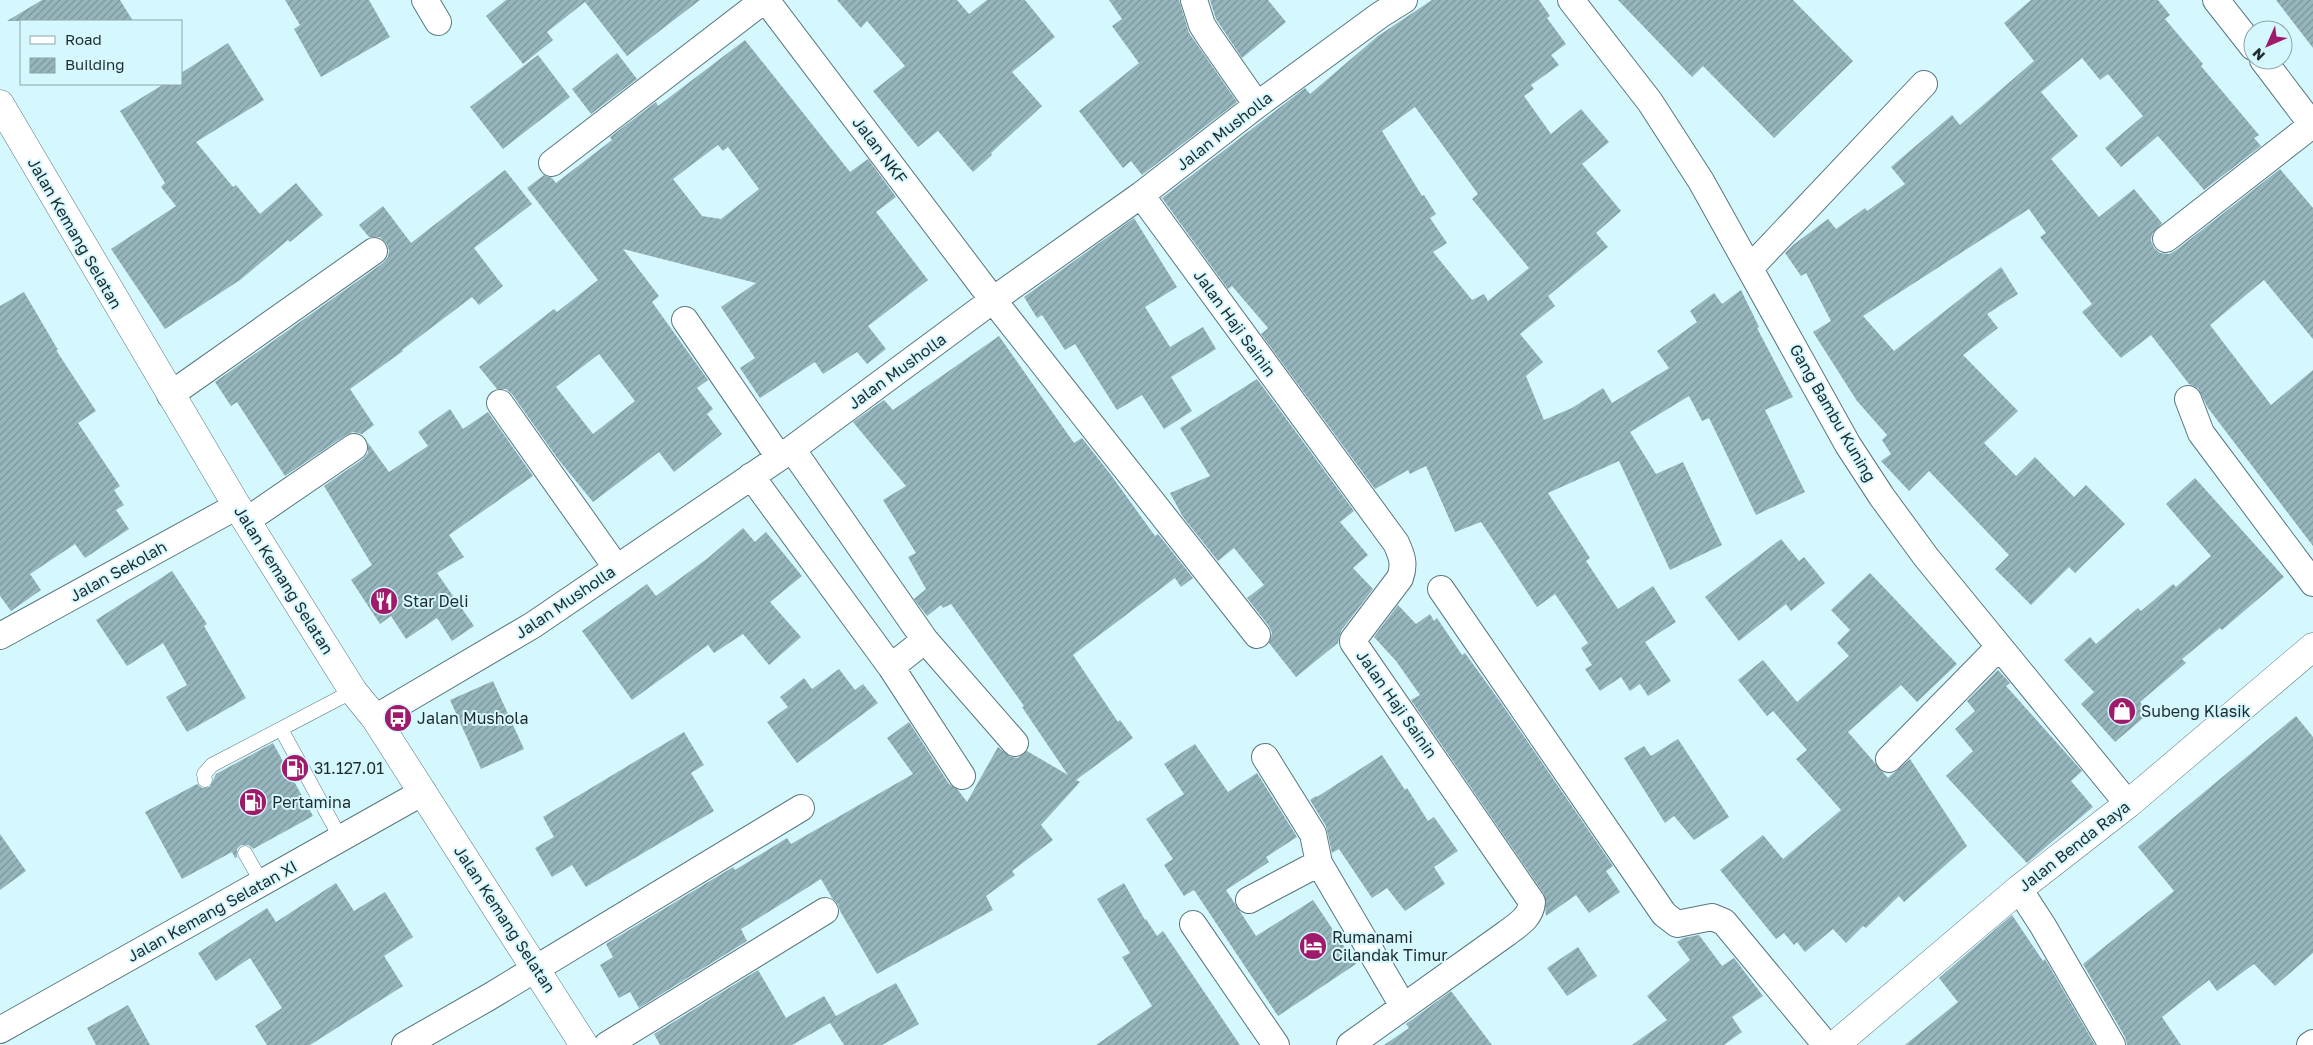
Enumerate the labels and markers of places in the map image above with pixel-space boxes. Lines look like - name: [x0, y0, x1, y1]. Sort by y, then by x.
- restaurant icon: Star Deli: [369, 586, 399, 616]
- place label: Star Deli: [403, 591, 469, 611]
- shop icon: Subeng Klasik: [2107, 696, 2137, 726]
- place label: Subeng Klasik: [2141, 701, 2251, 721]
- bus stop icon: Jalan Mushola: [383, 703, 413, 733]
- place label: Jalan Mushola: [417, 708, 528, 728]
- fuel station icon: 31.127.01: [280, 753, 310, 783]
- place label: 31.127.01: [314, 758, 384, 778]
- fuel station icon: Pertamina: [238, 787, 268, 817]
- place label: Pertamina: [272, 792, 351, 812]
- place label: Rumanami Cilandak Timur: [1332, 927, 1447, 965]
- hotel icon: Rumanami Cilandak Timur: [1298, 931, 1328, 961]

